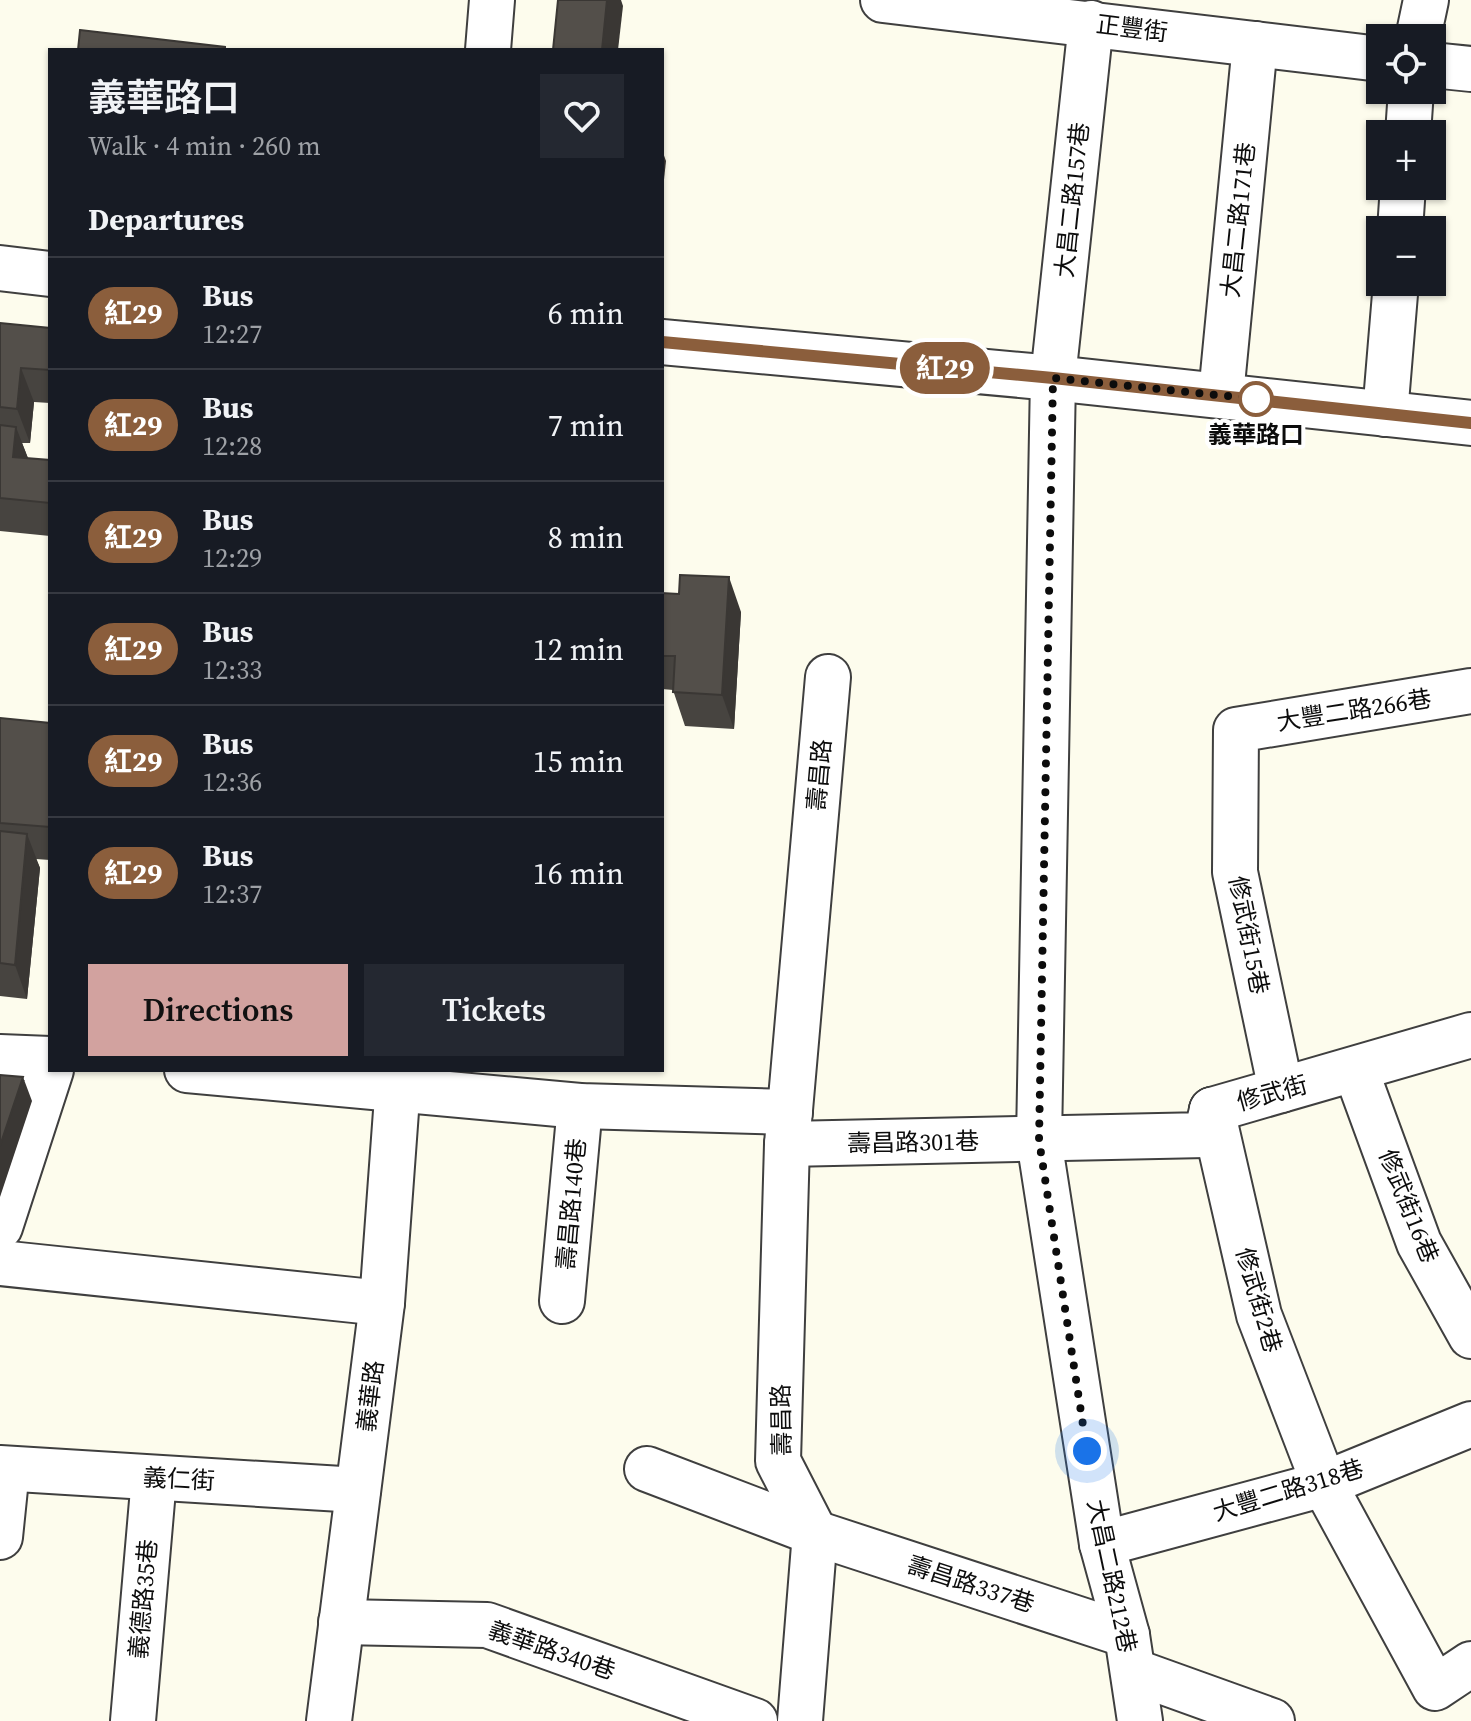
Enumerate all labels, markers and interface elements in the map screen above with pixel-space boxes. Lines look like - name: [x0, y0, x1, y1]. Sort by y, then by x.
- street label: 正豐街: [1094, 7, 1170, 49]
- map controls: [1366, 24, 1446, 296]
- button: locate: [1366, 24, 1446, 104]
- text: 義華路口: [88, 72, 240, 124]
- button: heart: [540, 74, 624, 158]
- button: +: [1366, 120, 1446, 200]
- street label: 大昌二路157巷: [1047, 121, 1097, 279]
- text: Walk · 4 min · 260 m: [88, 128, 321, 164]
- street label: 大昌二路171巷: [1213, 141, 1263, 299]
- text: Departures: [88, 199, 244, 240]
- button: −: [1366, 216, 1446, 296]
- text: Bus: [202, 275, 253, 316]
- text: 6 min: [548, 293, 624, 334]
- text: 紅29: [104, 294, 162, 332]
- text: 12:27: [202, 316, 262, 352]
- line badge: 紅29: [899, 342, 991, 394]
- text: 紅29: [916, 349, 974, 387]
- marker: 義華路口: [1239, 382, 1273, 416]
- text: Bus: [202, 387, 253, 428]
- text: 7 min: [548, 405, 624, 446]
- text: 紅29: [104, 406, 162, 444]
- place label: 義華路口: [1208, 418, 1304, 451]
- text: 12:28: [202, 428, 262, 464]
- text: Bus: [202, 499, 253, 540]
- text: 8 min: [548, 517, 624, 558]
- text: 紅29: [104, 518, 162, 556]
- text: 12:29: [202, 540, 262, 576]
- text: Bus: [202, 611, 253, 652]
- text: 12 min: [533, 629, 624, 670]
- text: 紅29: [104, 630, 162, 668]
- text: 12:33: [202, 652, 262, 688]
- street label: 大豐二路266巷: [1274, 682, 1434, 738]
- text: Bus: [202, 723, 253, 764]
- street label: 壽昌路: [799, 738, 839, 812]
- text: 15 min: [533, 741, 624, 782]
- text: 紅29: [104, 742, 162, 780]
- text: 12:36: [202, 764, 262, 800]
- text: Bus: [202, 835, 253, 876]
- text: 16 min: [533, 853, 624, 894]
- text: 紅29: [104, 854, 162, 892]
- street label: 修武街15巷: [1221, 873, 1277, 997]
- text: 12:37: [202, 876, 262, 912]
- button: Directions: [88, 964, 348, 1056]
- button: Tickets: [364, 964, 624, 1056]
- street label: 修武街: [1233, 1068, 1311, 1118]
- street label: 壽昌路301巷: [847, 1124, 979, 1160]
- street label: 壽昌路140巷: [549, 1137, 593, 1271]
- street label: 修武街16巷: [1371, 1144, 1447, 1268]
- street label: 修武街2巷: [1228, 1244, 1290, 1356]
- street label: 義華路: [349, 1358, 391, 1434]
- street label: 壽昌路: [764, 1384, 798, 1456]
- your location: [1067, 1431, 1107, 1471]
- street label: 大豐二路318巷: [1209, 1451, 1367, 1529]
- street label: 義仁街: [142, 1461, 216, 1497]
- street label: 大昌二路212巷: [1080, 1496, 1144, 1656]
- street label: 義德路35巷: [121, 1538, 165, 1660]
- street label: 壽昌路337巷: [903, 1548, 1039, 1620]
- street label: 義華路340巷: [484, 1613, 620, 1687]

